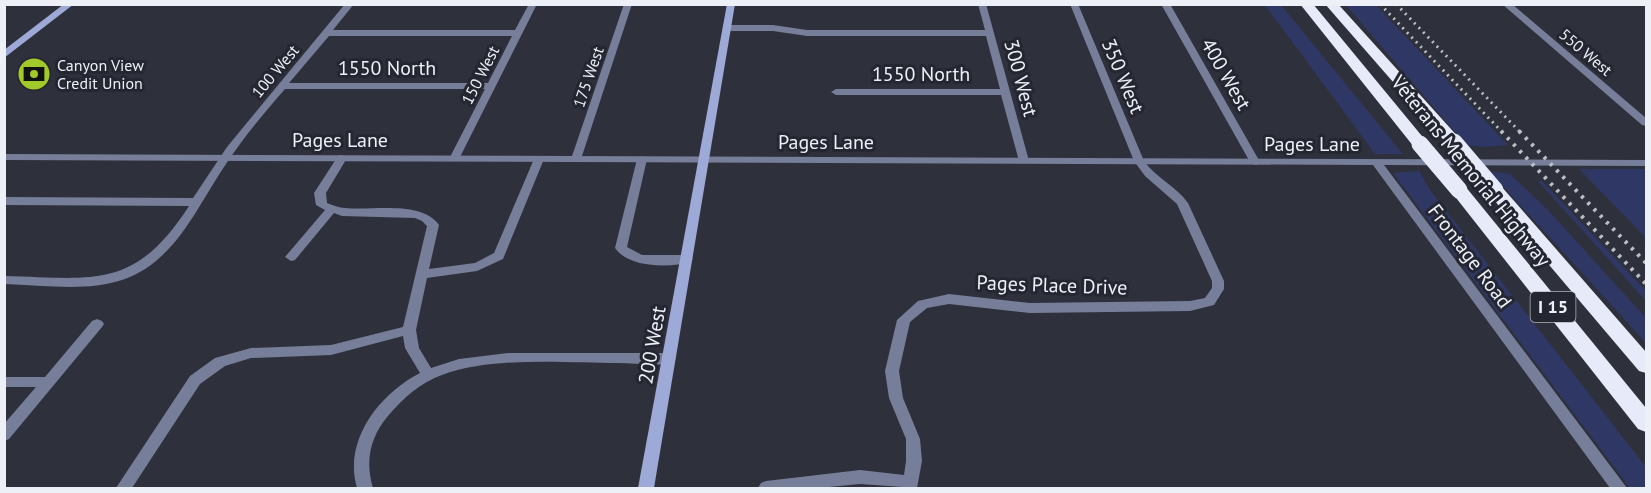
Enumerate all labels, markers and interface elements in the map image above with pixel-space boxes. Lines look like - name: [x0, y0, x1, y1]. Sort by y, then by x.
- street label: 550 West: [1555, 24, 1617, 80]
- street label: 400 West: [1195, 33, 1257, 115]
- street label: 350 West: [1096, 35, 1150, 118]
- street label: 300 West: [998, 37, 1044, 120]
- street label: 100 West: [247, 40, 303, 102]
- street label: 150 West: [457, 42, 503, 108]
- street label: 175 West: [568, 43, 608, 110]
- place label: Canyon View Credit Union: [57, 55, 144, 93]
- street label: 1550 North: [338, 55, 436, 81]
- bank icon: Canyon View Credit Union: [16, 56, 52, 92]
- street label: 1550 North: [872, 61, 970, 87]
- street label: Veterans Memorial Highway: [1385, 69, 1557, 273]
- street label: Pages Lane: [292, 127, 388, 153]
- street label: Pages Lane: [778, 129, 874, 155]
- street label: Pages Lane: [1264, 131, 1360, 157]
- street label: Frontage Road: [1422, 199, 1518, 313]
- street label: Pages Place Drive: [976, 269, 1128, 301]
- road number: I 15: [1530, 292, 1576, 322]
- street label: 200 West: [632, 304, 672, 386]

